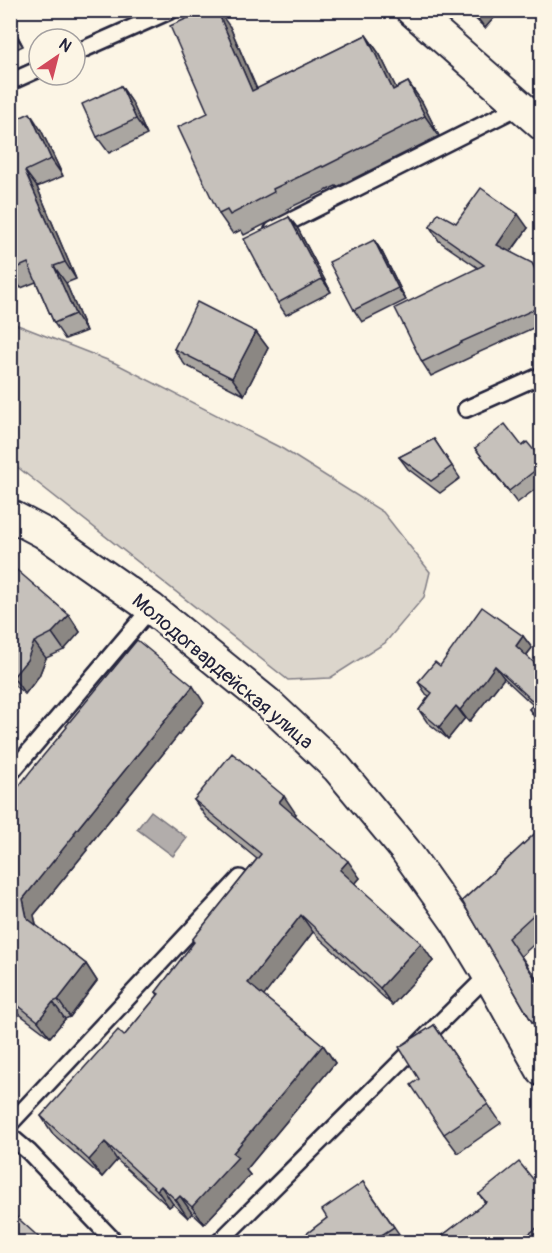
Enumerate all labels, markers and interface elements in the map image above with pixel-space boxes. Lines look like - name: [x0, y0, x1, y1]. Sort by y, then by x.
- north arrow: [27, 27, 87, 87]
- text: N: [55, 34, 75, 57]
- street label: Молодогвардейская улица: [127, 588, 319, 755]

